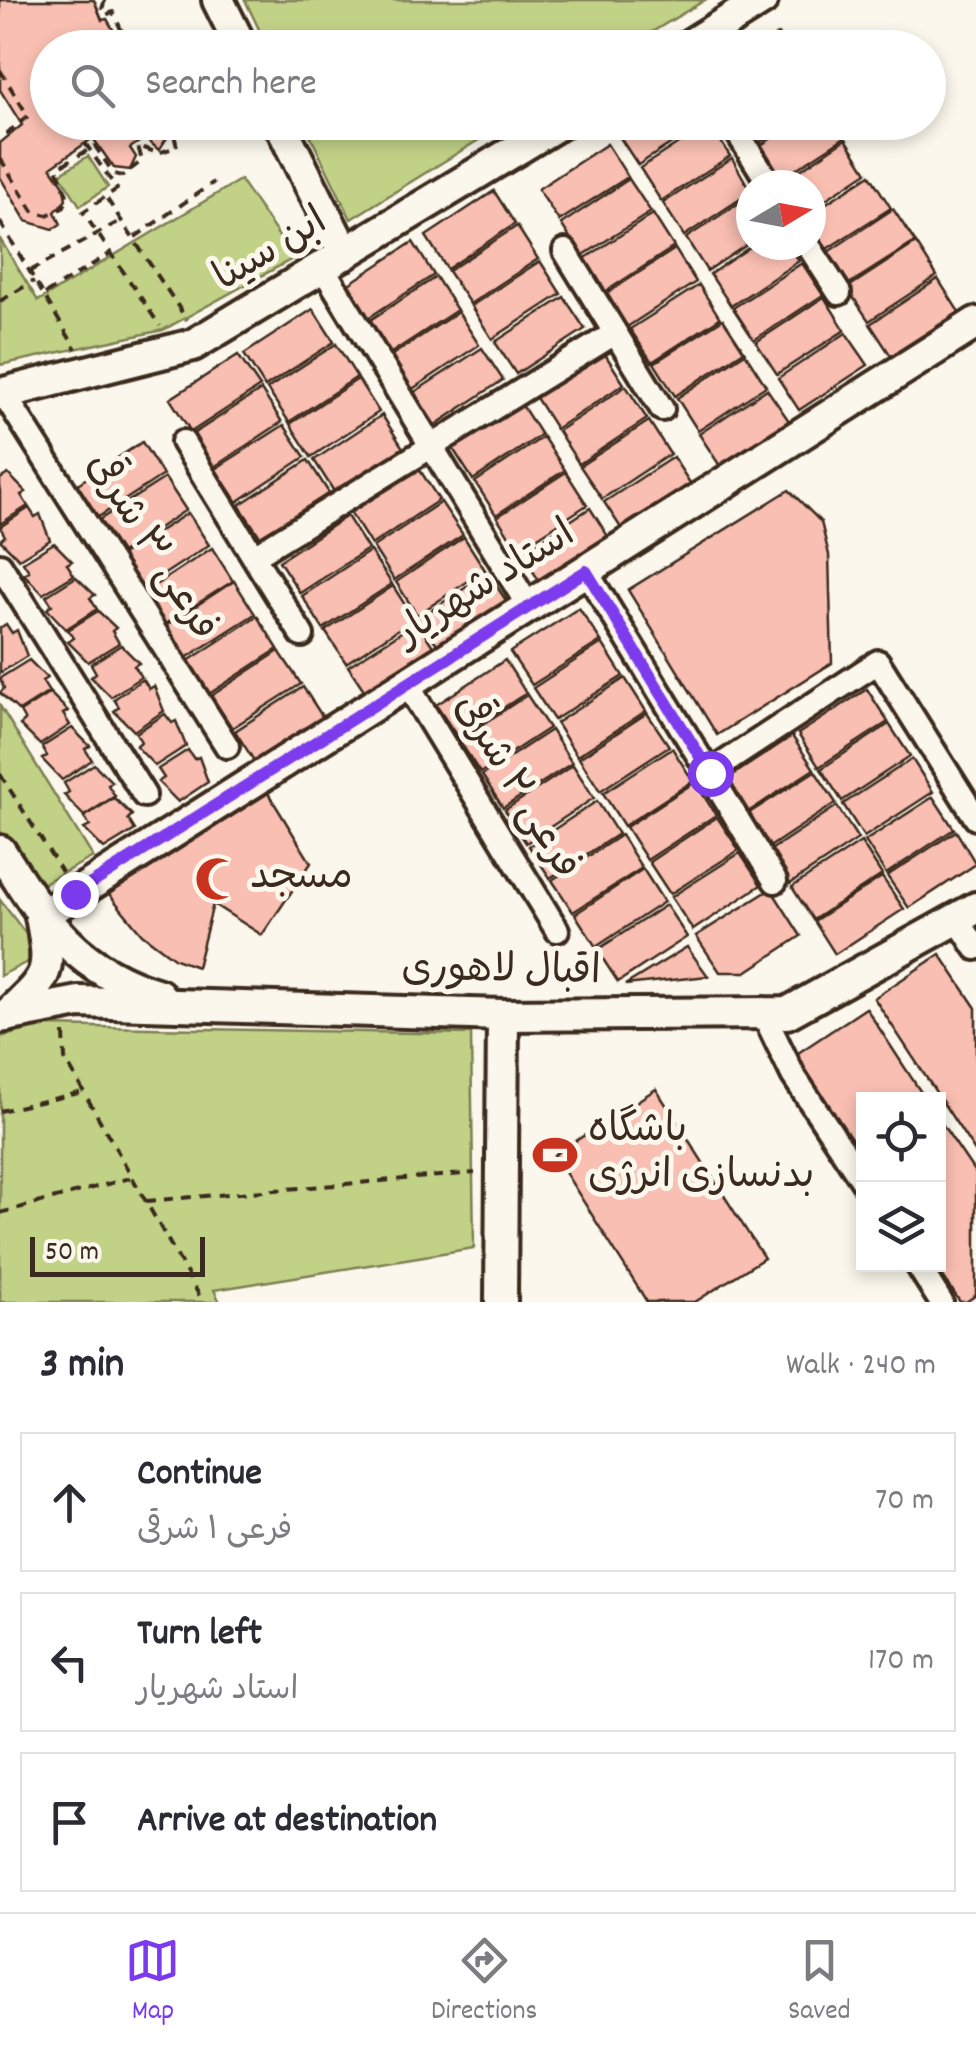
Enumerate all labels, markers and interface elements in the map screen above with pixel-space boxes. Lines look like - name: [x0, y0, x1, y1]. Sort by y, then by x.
- search box: [30, 30, 946, 140]
- icon: search: [65, 58, 120, 113]
- text: Search here: [145, 58, 317, 113]
- north arrow: [736, 170, 826, 260]
- street label: ابن سینا: [205, 196, 339, 308]
- street label: فرعی ۳ شرقی: [69, 442, 231, 653]
- street label: استاد شهریار: [384, 508, 588, 665]
- street label: فرعی ۲ شرقی: [436, 684, 593, 891]
- route start: [688, 751, 734, 797]
- place label: مسجد: [250, 851, 353, 908]
- mosque icon: مسجد: [193, 855, 241, 903]
- route end: [53, 872, 99, 918]
- street label: اقبال لاهوری: [401, 943, 601, 1003]
- map controls: [856, 1092, 946, 1272]
- button: locate: [856, 1092, 946, 1182]
- place label: باشگاه بدنسازی انرژی: [588, 1104, 814, 1207]
- sports icon: باشگاه بدنسازی انرژی: [531, 1131, 579, 1179]
- button: layers: [856, 1182, 946, 1272]
- scale bar: [30, 1232, 205, 1276]
- text: 50 m: [45, 1234, 99, 1274]
- text: 3 min: [40, 1337, 124, 1397]
- text: Walk · 240 m: [786, 1344, 936, 1390]
- text: Continue: [137, 1448, 262, 1503]
- icon: ahead: [42, 1475, 97, 1530]
- text: 70 m: [875, 1479, 934, 1525]
- text: فرعی ۱ شرقی: [137, 1509, 292, 1555]
- text: Turn left: [137, 1608, 262, 1663]
- icon: left: [42, 1635, 97, 1690]
- text: 170 m: [868, 1639, 934, 1685]
- text: استاد شهریار: [137, 1669, 298, 1715]
- icon: arrive: [42, 1795, 97, 1850]
- text: Arrive at destination: [137, 1795, 437, 1850]
- tab: Map: [125, 1933, 180, 2033]
- tab: Directions: [431, 1933, 537, 2033]
- tab: Saved: [788, 1933, 851, 2033]

